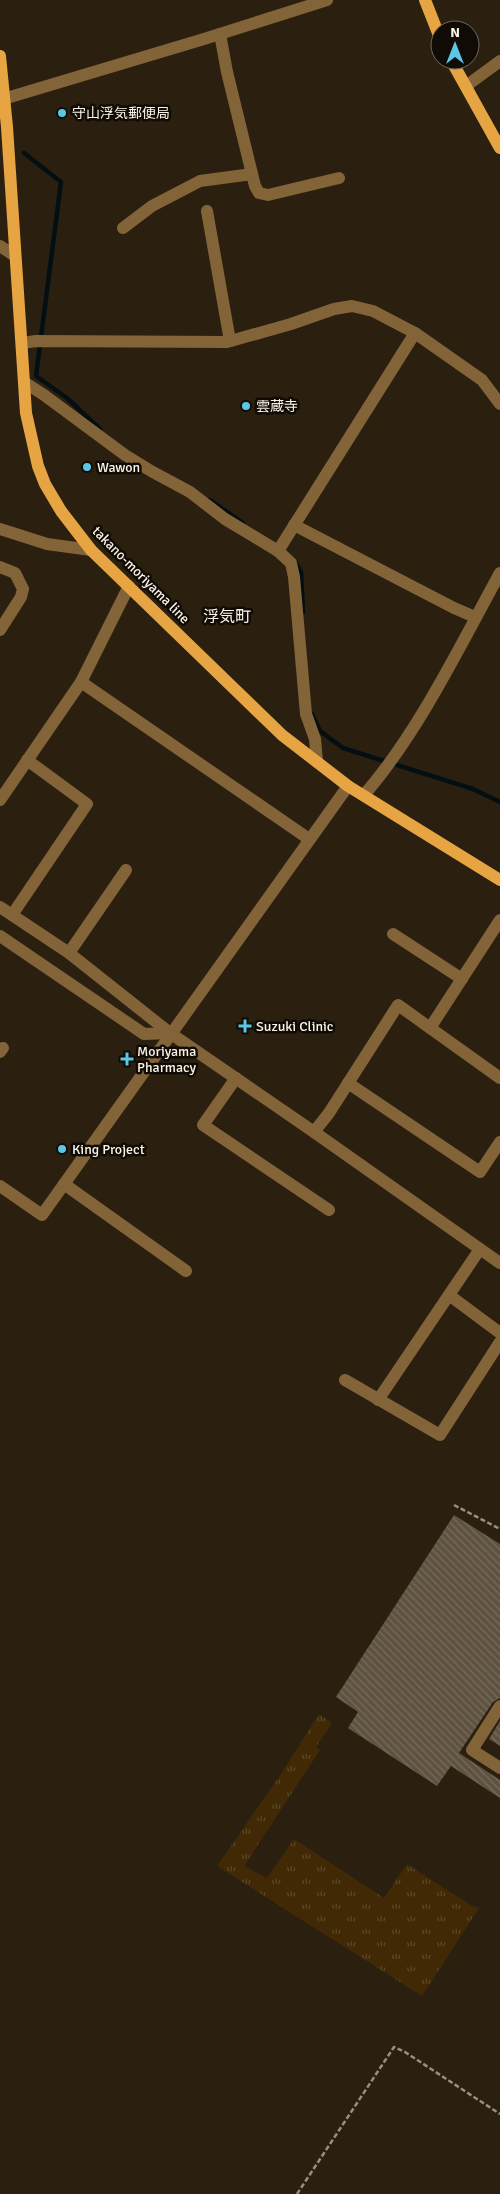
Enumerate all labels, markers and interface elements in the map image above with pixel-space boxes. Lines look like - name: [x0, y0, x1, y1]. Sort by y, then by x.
- north arrow: [430, 20, 480, 70]
- text: N: [450, 24, 460, 41]
- place label: 守山浮気郵便局: [72, 105, 170, 122]
- marker: 守山浮気郵便局: [56, 107, 68, 119]
- place label: 雲蔵寺: [256, 398, 298, 415]
- marker: 雲蔵寺: [240, 400, 252, 412]
- place label: Wawon: [97, 459, 140, 476]
- marker: Wawon: [81, 461, 93, 473]
- street label: takano-moriyama line: [89, 523, 193, 627]
- district label: 浮気町: [203, 607, 251, 627]
- place label: Suzuki Clinic: [256, 1018, 334, 1035]
- marker: Suzuki Clinic: [238, 1019, 252, 1033]
- place label: Moriyama Pharmacy: [137, 1043, 197, 1076]
- marker: Moriyama Pharmacy: [121, 1053, 133, 1065]
- place label: King Project: [72, 1141, 145, 1158]
- marker: King Project: [56, 1143, 68, 1155]

